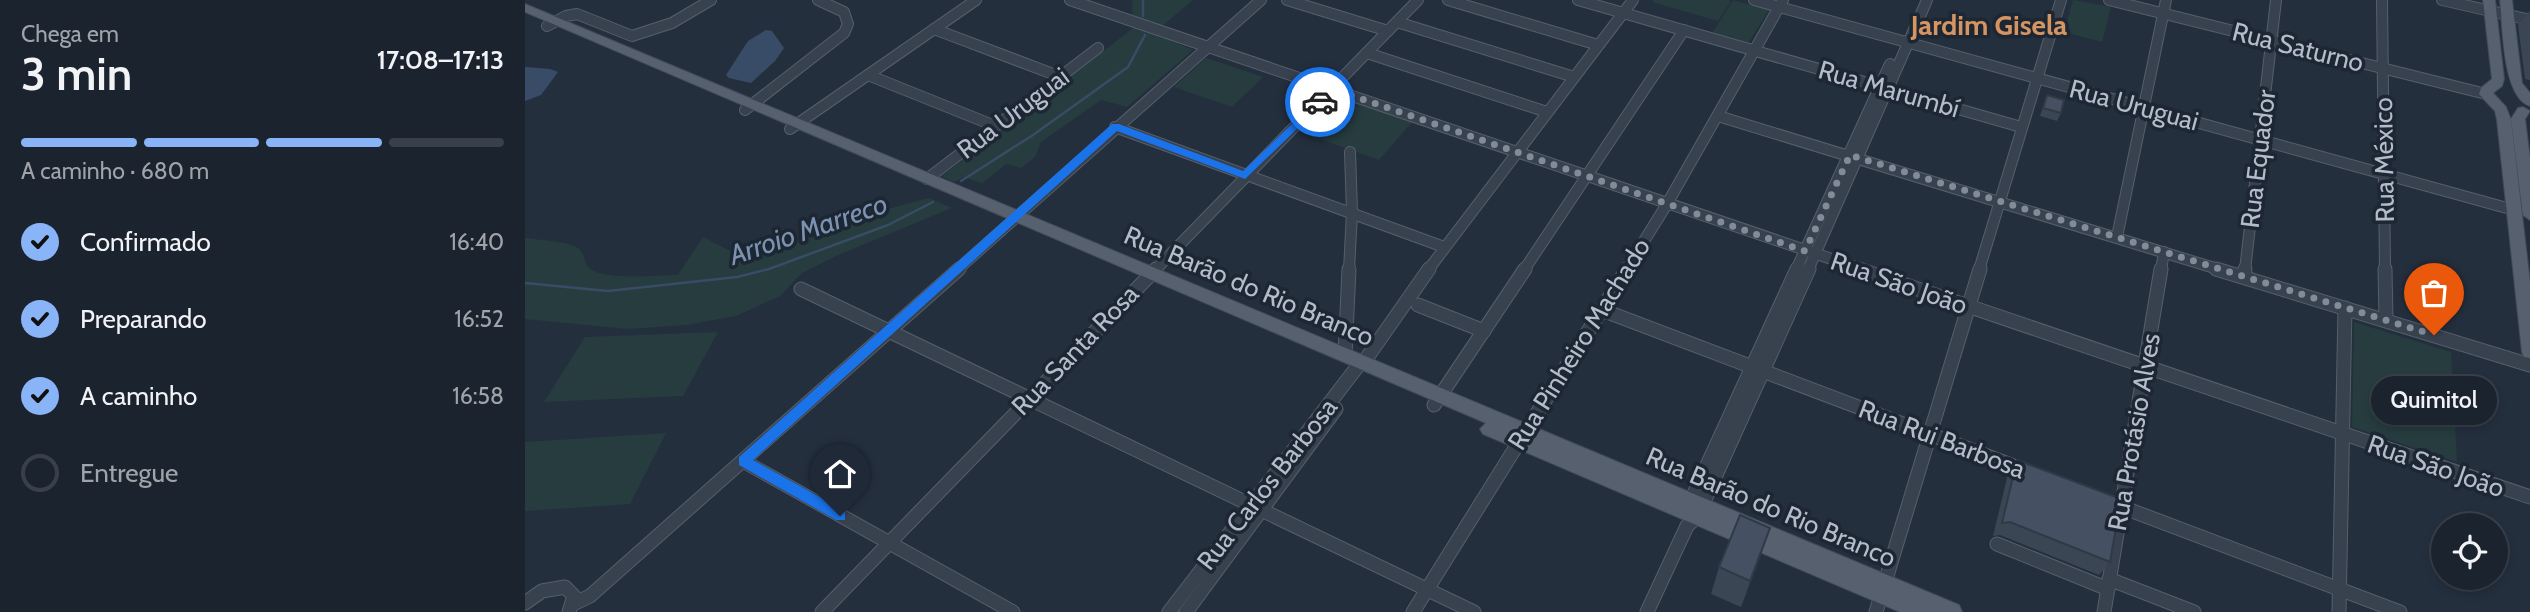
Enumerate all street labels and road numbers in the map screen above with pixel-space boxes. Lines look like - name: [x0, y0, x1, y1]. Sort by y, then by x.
- street label: Rua Saturno: [2229, 15, 2367, 79]
- street label: Rua Marumbí: [1815, 54, 1964, 125]
- street label: Rua Uruguai: [951, 60, 1075, 166]
- street label: Rua Uruguai: [2066, 72, 2202, 138]
- street label: Rua Equador: [2234, 87, 2282, 230]
- street label: Rua México: [2367, 97, 2401, 223]
- street label: Rua Barão do Rio Branco: [1119, 219, 1379, 353]
- street label: Rua Pinheiro Machado: [1501, 232, 1657, 456]
- street label: Rua São João: [1826, 245, 1972, 321]
- street label: Rua Santa Rosa: [1005, 278, 1146, 422]
- street label: Rua Protásio Alves: [2101, 330, 2167, 533]
- street label: Rua Carlos Barbosa: [1190, 391, 1344, 576]
- street label: Rua Rui Barbosa: [1854, 393, 2030, 486]
- street label: Rua São João: [2363, 428, 2509, 504]
- street label: Rua Barão do Rio Branco: [1641, 440, 1901, 574]

